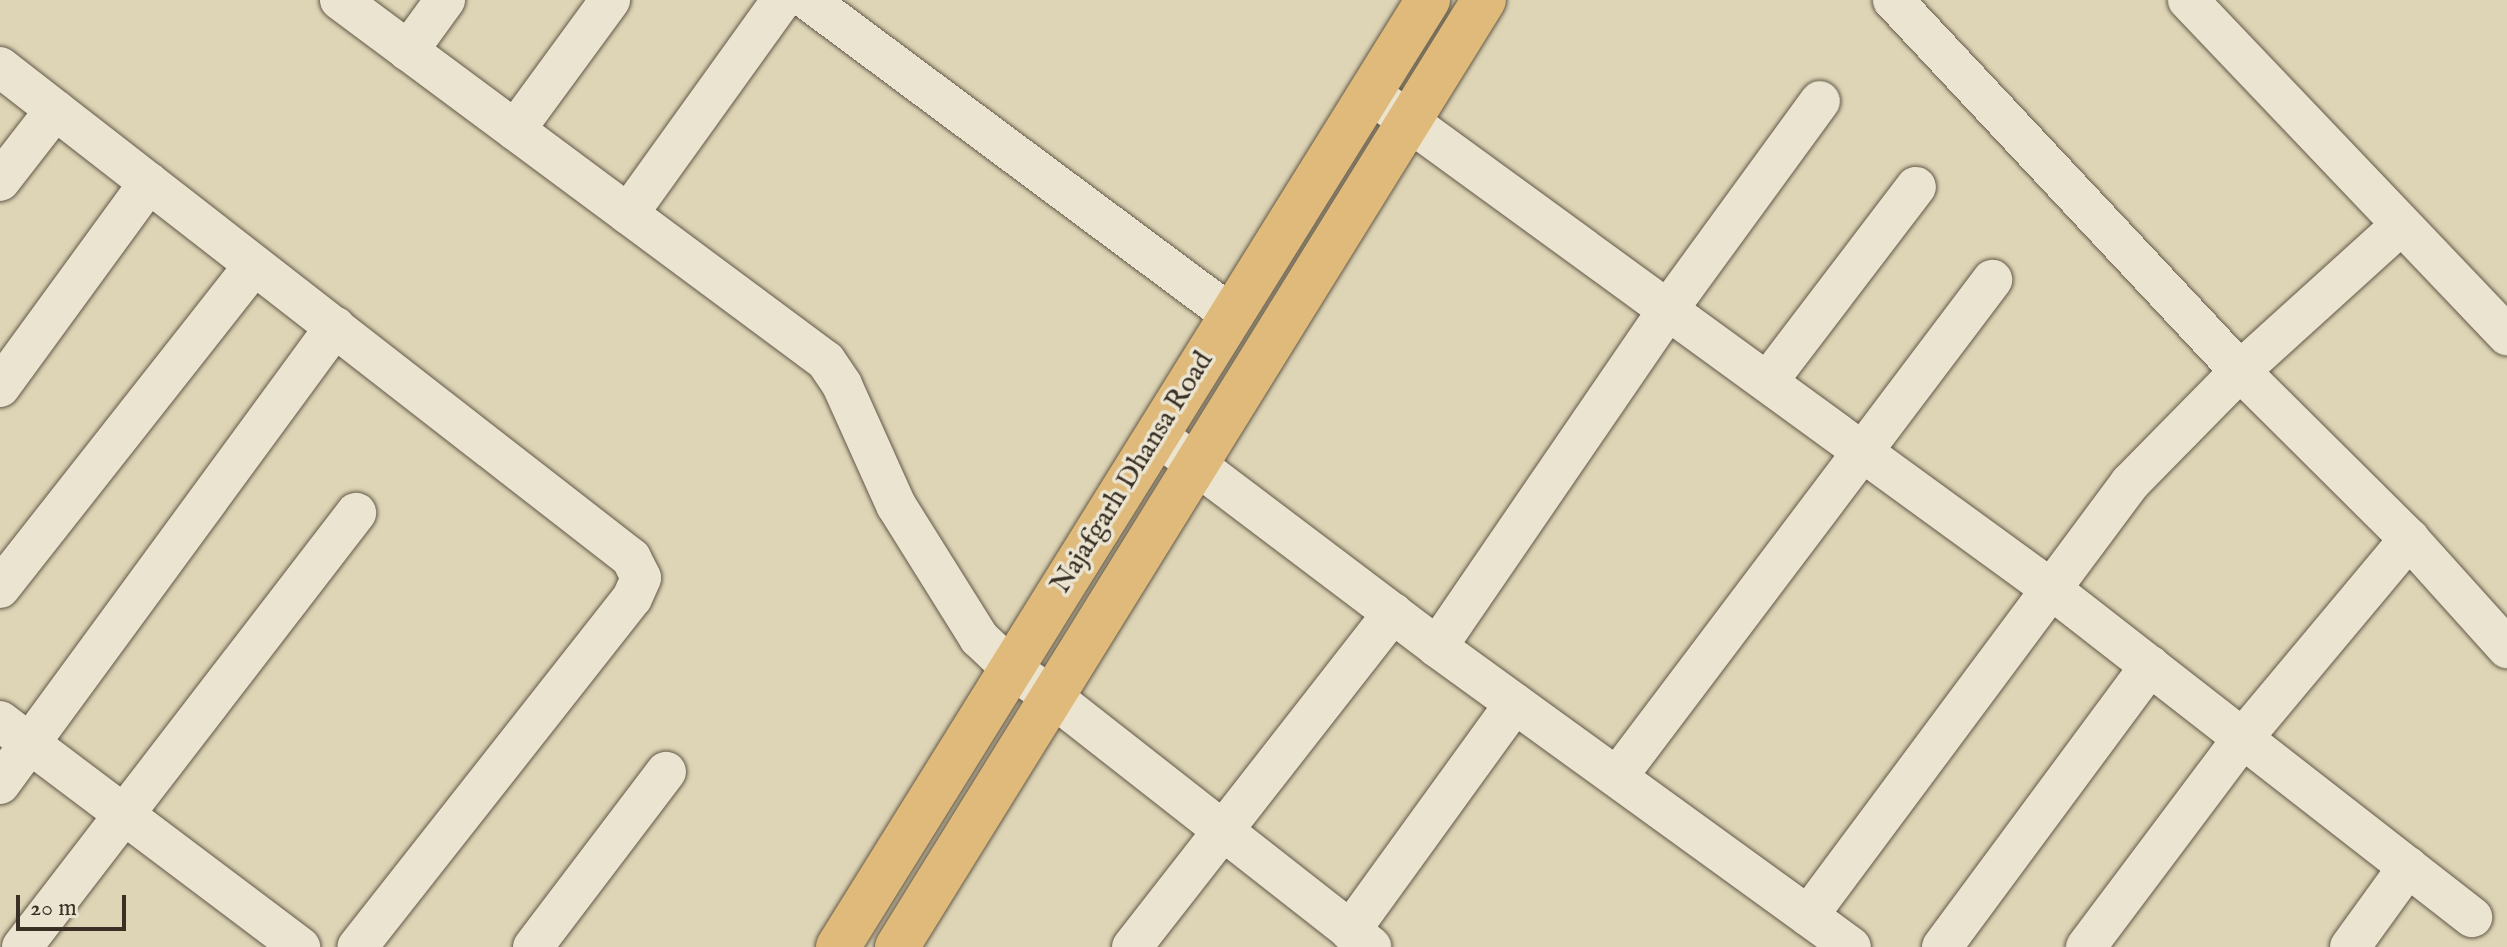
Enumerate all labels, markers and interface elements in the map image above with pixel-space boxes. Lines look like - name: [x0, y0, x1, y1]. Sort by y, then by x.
- street label: Najafgarh Dhansa Road: [1045, 346, 1221, 600]
- scale bar: [20, 879, 130, 929]
- text: 20 m: [30, 893, 77, 924]

